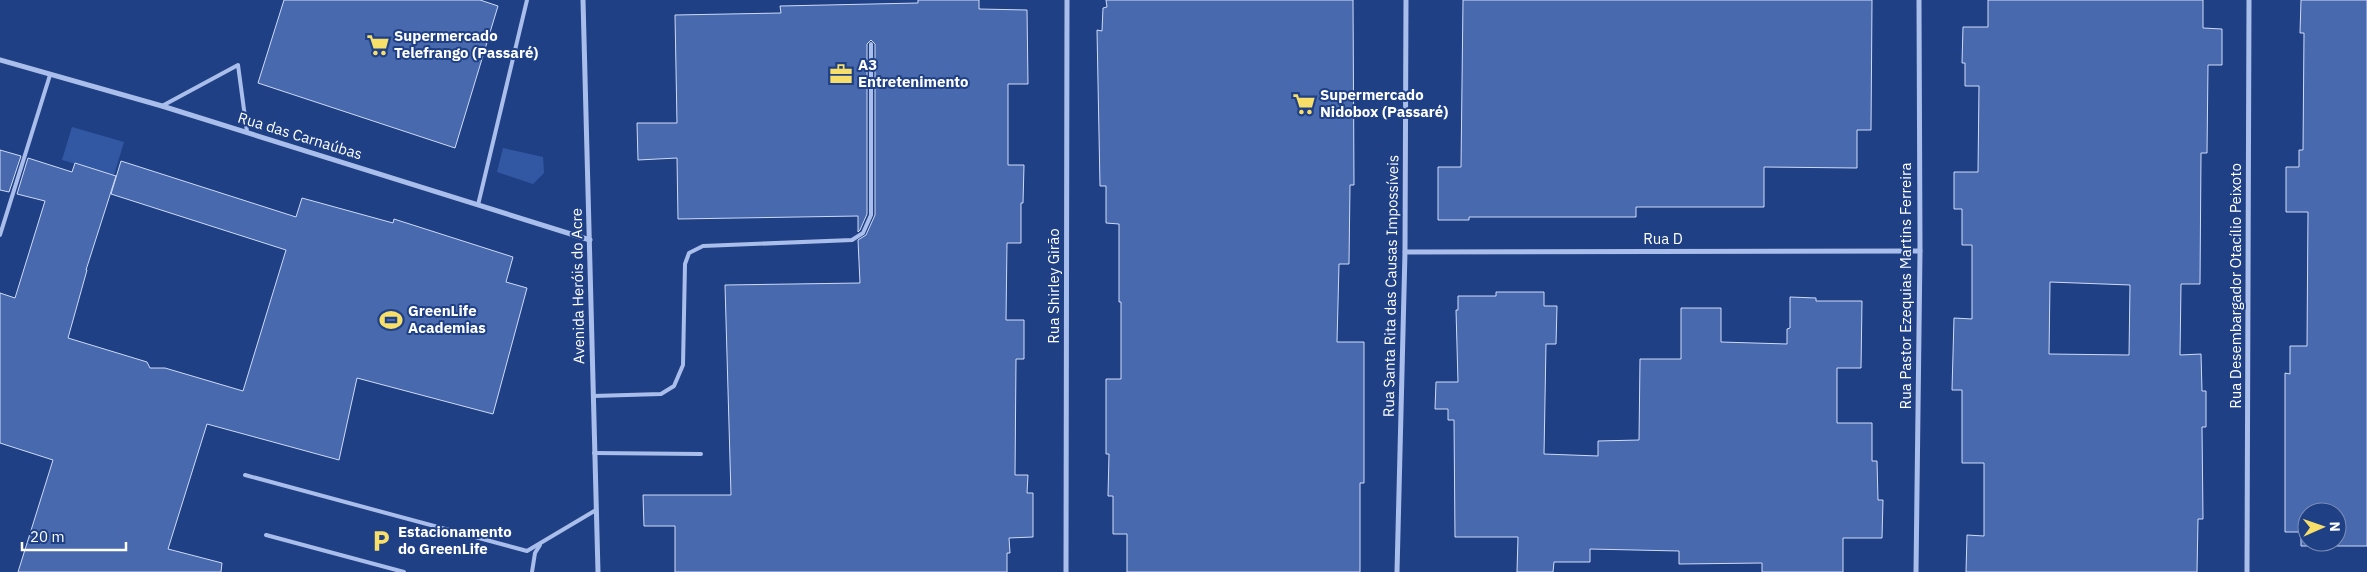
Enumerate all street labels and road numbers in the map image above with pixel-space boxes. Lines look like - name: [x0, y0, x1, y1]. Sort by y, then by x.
- street label: Rua das Carnaúbas: [236, 108, 365, 163]
- street label: Rua Santa Rita das Causas Impossíveis: [1379, 155, 1402, 417]
- street label: Rua Pastor Ezequias Martins Ferreira: [1896, 163, 1915, 409]
- street label: Rua Desembargador Otacílio Peixoto: [2226, 163, 2245, 409]
- street label: Avenida Heróis do Acre: [567, 208, 588, 364]
- street label: Rua Shirley Girão: [1044, 228, 1063, 344]
- street label: Rua D: [1643, 229, 1683, 248]

